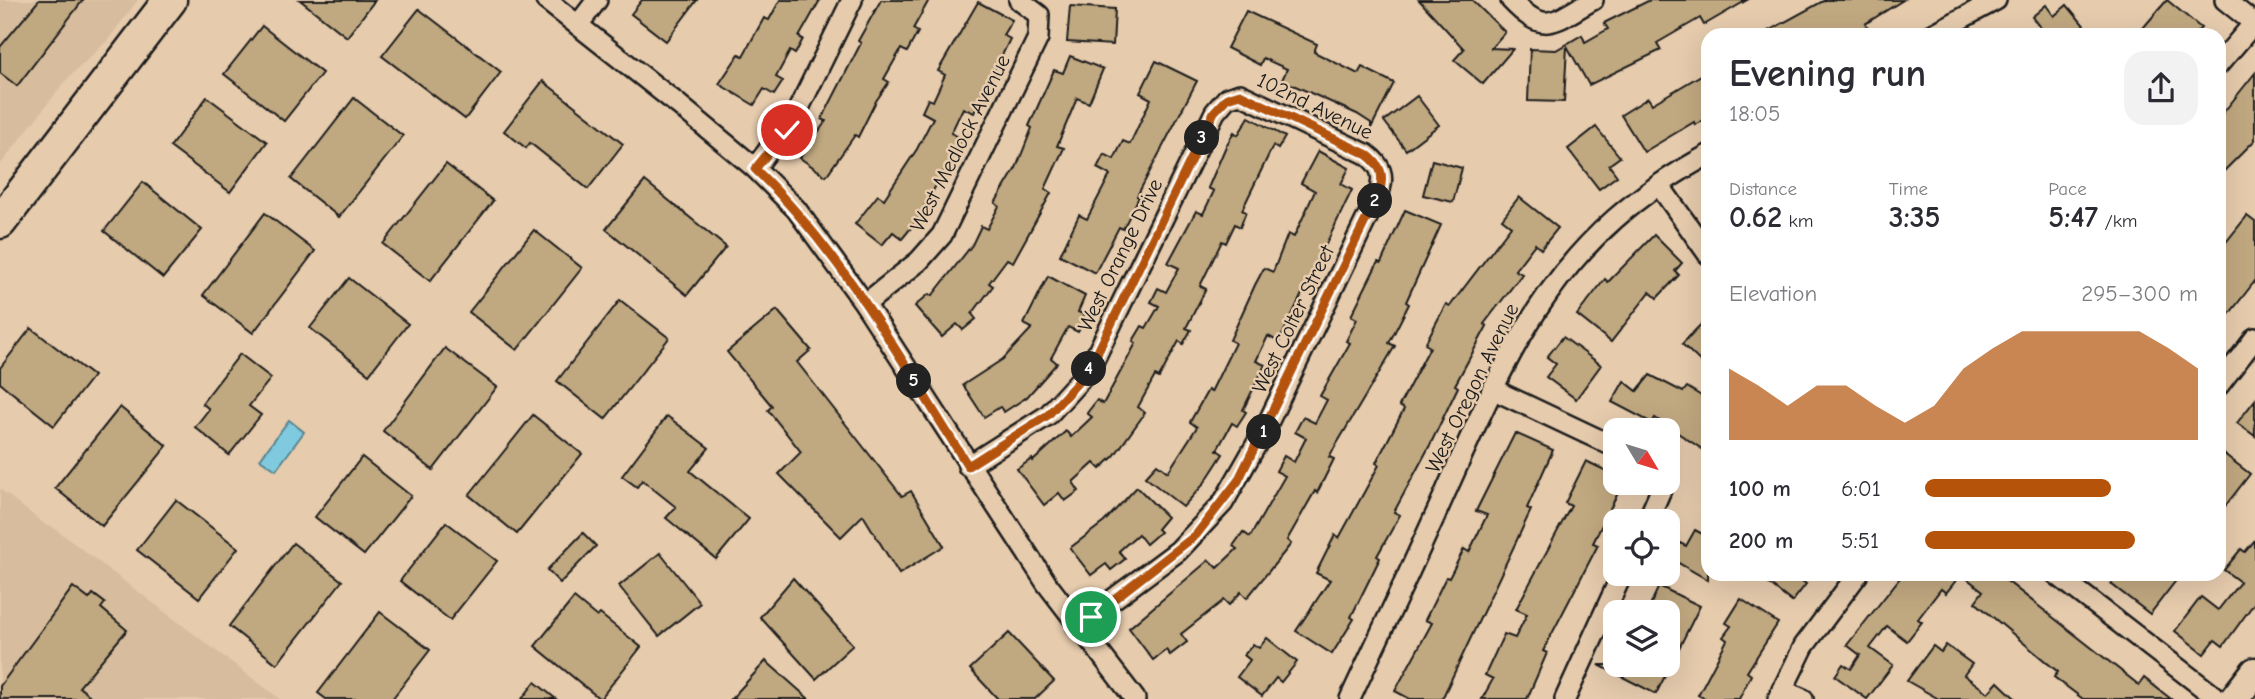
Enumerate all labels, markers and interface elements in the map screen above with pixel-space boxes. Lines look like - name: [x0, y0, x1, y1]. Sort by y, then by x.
- street label: West Medlock Avenue: [905, 51, 1015, 235]
- button: share: [2124, 51, 2198, 125]
- text: Evening run: [1729, 52, 1926, 96]
- street label: 102nd Avenue: [1253, 68, 1377, 144]
- pin: [757, 100, 817, 160]
- text: 18:05: [1729, 100, 1781, 127]
- icon: check: [768, 111, 806, 149]
- pin: 3: [1184, 120, 1220, 156]
- text: 3: [1197, 126, 1206, 148]
- street label: West Orange Drive: [1073, 175, 1167, 335]
- text: Distance: [1729, 178, 1797, 200]
- text: Time: [1889, 178, 1928, 200]
- text: Pace: [2048, 178, 2087, 200]
- pin: 2: [1358, 184, 1392, 218]
- text: 2: [1370, 189, 1379, 211]
- text: 0.62: [1729, 200, 1782, 235]
- text: 3:35: [1889, 200, 1940, 235]
- text: 5:47: [2048, 200, 2098, 235]
- text: km: [1782, 210, 1814, 232]
- text: /km: [2098, 210, 2138, 232]
- street label: West Colter Street: [1247, 240, 1340, 397]
- text: Elevation: [1729, 280, 1817, 307]
- text: 295–300 m: [2081, 280, 2198, 307]
- street label: West Oregon Avenue: [1420, 299, 1524, 477]
- pin: 4: [1072, 352, 1106, 386]
- text: 4: [1084, 357, 1093, 379]
- pin: 5: [897, 364, 932, 398]
- text: 5: [908, 369, 919, 391]
- pin: 1: [1246, 414, 1282, 450]
- north arrow: [1603, 418, 1680, 495]
- map controls: [1603, 418, 1680, 677]
- text: 1: [1260, 420, 1267, 442]
- text: 100 m: [1729, 475, 1791, 502]
- text: 6:01: [1841, 475, 1881, 502]
- button: locate: [1603, 509, 1680, 586]
- text: 200 m: [1729, 527, 1793, 554]
- text: 5:51: [1841, 527, 1879, 554]
- pin: [1061, 587, 1121, 647]
- icon: arrive: [1072, 598, 1110, 636]
- button: layers: [1603, 600, 1680, 677]

